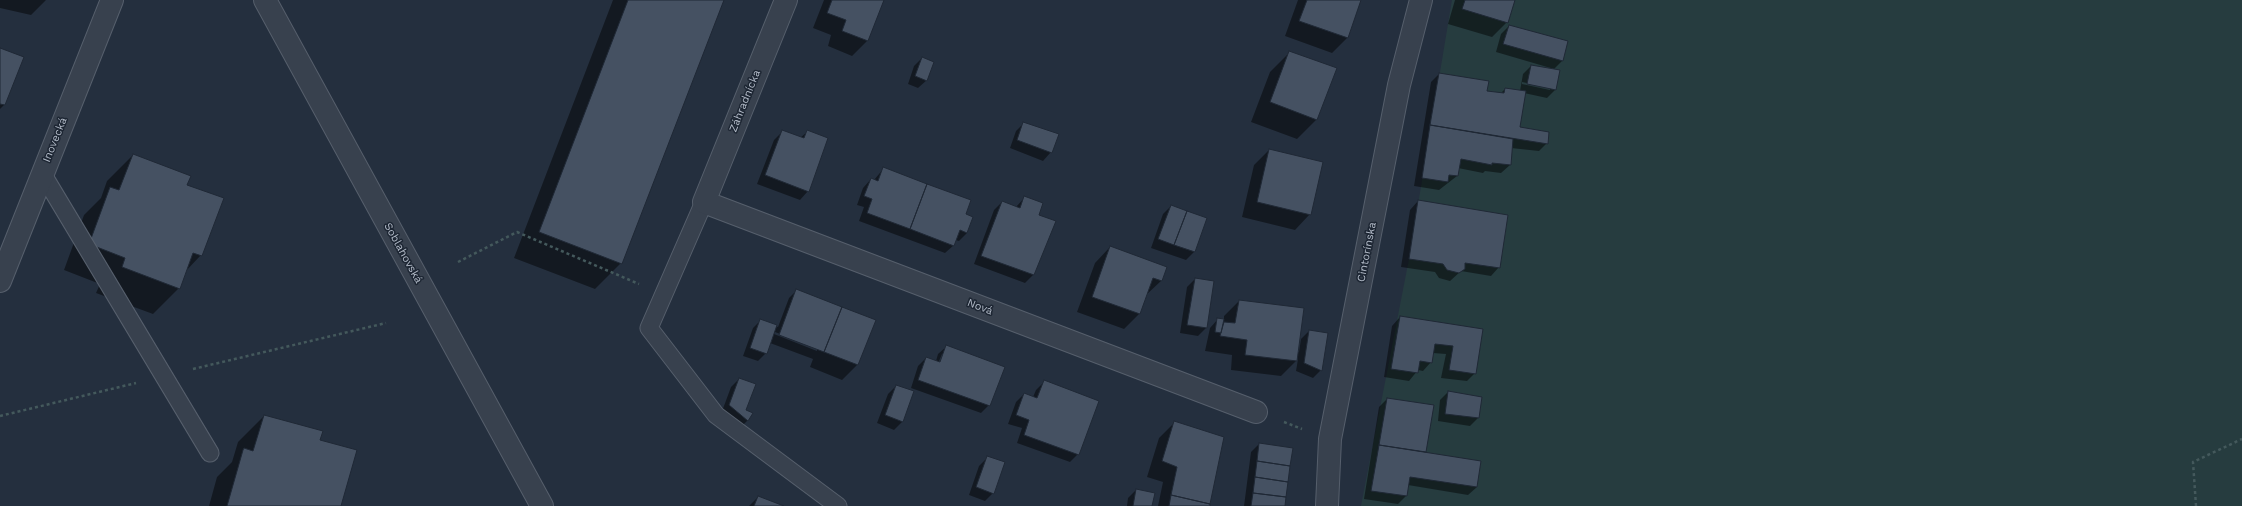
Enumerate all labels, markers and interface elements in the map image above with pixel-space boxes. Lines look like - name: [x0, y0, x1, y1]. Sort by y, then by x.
- street label: Záhradnícka: [727, 68, 763, 134]
- street label: Inovecká: [40, 116, 70, 164]
- street label: Soblahovská: [381, 220, 425, 286]
- street label: Cintorínska: [1355, 221, 1379, 283]
- street label: Nová: [965, 296, 995, 318]

